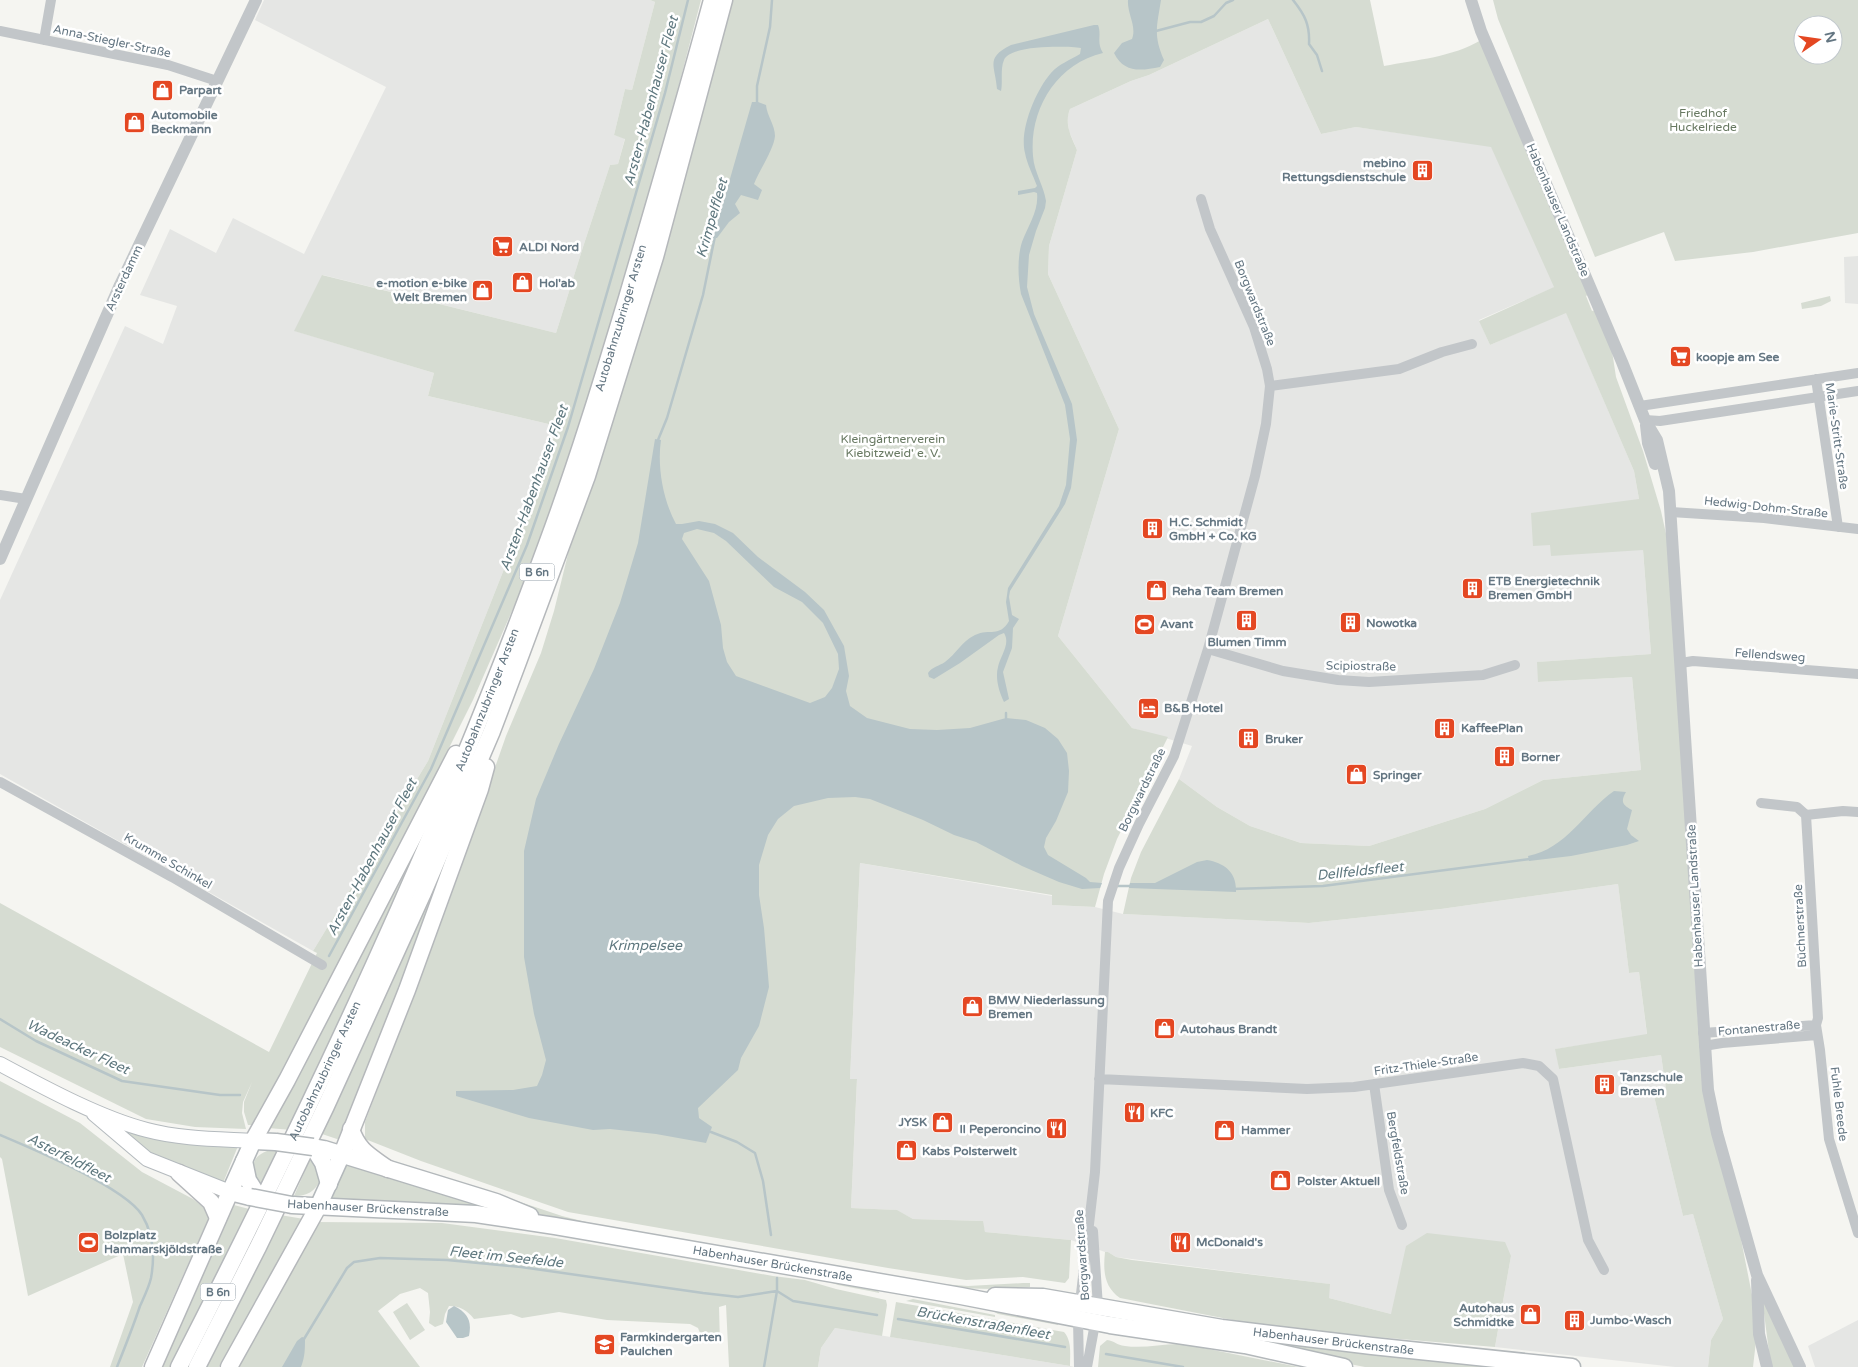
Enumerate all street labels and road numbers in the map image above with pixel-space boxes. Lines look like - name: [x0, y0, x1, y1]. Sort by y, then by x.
- street label: Anna-Stiegler-Straße: [52, 22, 172, 60]
- street label: Habenhauser Landstraße: [1524, 141, 1593, 279]
- street label: Arsterdamm: [103, 243, 145, 313]
- street label: Autobahnzubringer Arsten: [592, 243, 649, 393]
- street label: Borgwardstraße: [1231, 258, 1279, 348]
- street label: Marie-Stritt-Straße: [1823, 382, 1851, 490]
- street label: Hedwig-Dohm-Straße: [1703, 494, 1829, 520]
- road number: B 6n: [520, 564, 554, 580]
- street label: Autobahnzubringer Arsten: [452, 627, 522, 773]
- street label: Fellendsweg: [1734, 646, 1806, 664]
- street label: Scipiostraße: [1326, 658, 1397, 674]
- street label: Borgwardstraße: [1116, 746, 1168, 834]
- street label: Habenhauser Landstraße: [1684, 824, 1706, 968]
- street label: Krumme Schinkel: [121, 830, 215, 892]
- street label: Büchnerstraße: [1791, 884, 1809, 968]
- street label: Autobahnzubringer Arsten: [286, 999, 364, 1143]
- street label: Fontanestraße: [1717, 1017, 1801, 1039]
- street label: Fritz-Thiele-Straße: [1373, 1050, 1479, 1078]
- street label: Fuhle Breede: [1827, 1066, 1851, 1142]
- street label: Bergfeldstraße: [1384, 1110, 1412, 1196]
- street label: Habenhauser Brückenstraße: [287, 1197, 449, 1219]
- street label: Borgwardstraße: [1072, 1209, 1092, 1301]
- street label: Habenhauser Brückenstraße: [692, 1243, 854, 1284]
- road number: B 6n: [200, 1284, 236, 1300]
- street label: Habenhauser Brückenstraße: [1252, 1325, 1415, 1357]

